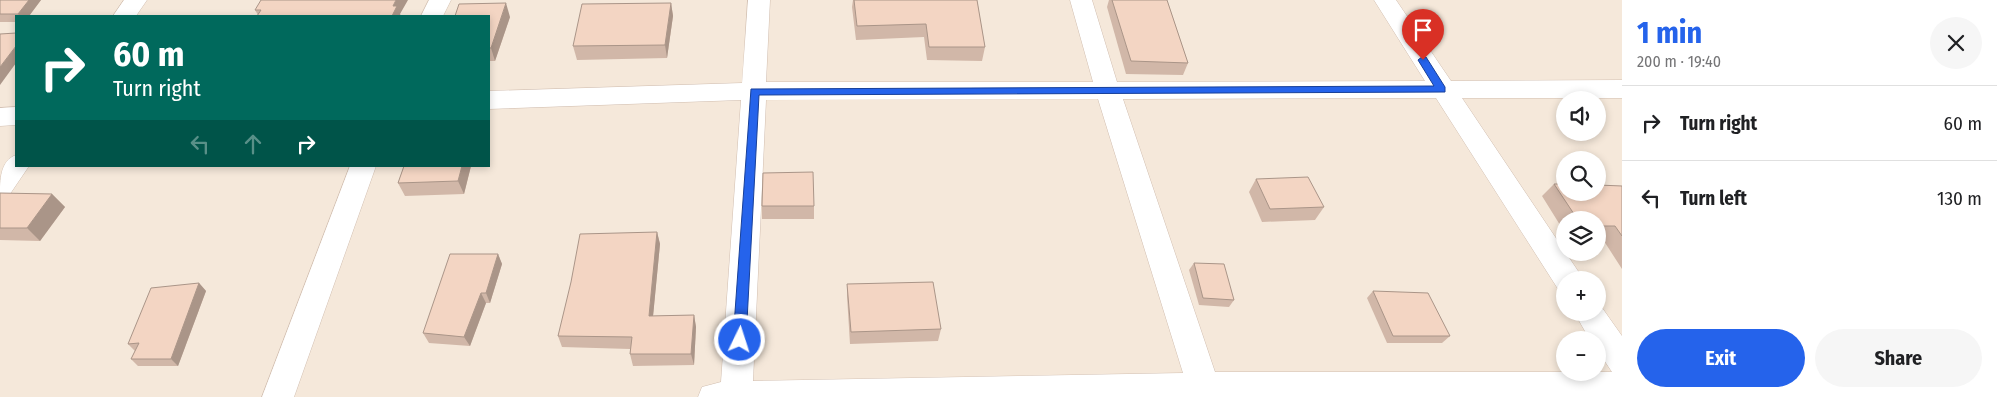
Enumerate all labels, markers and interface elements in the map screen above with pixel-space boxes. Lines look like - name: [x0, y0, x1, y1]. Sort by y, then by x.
- pin: [1402, 9, 1444, 60]
- text: 1 min: [1637, 15, 1702, 51]
- icon: arrive: [1409, 16, 1437, 44]
- button: close: [1930, 17, 1982, 69]
- text: 60 m: [113, 33, 184, 75]
- icon: right: [30, 35, 95, 100]
- text: 200 m · 19:40: [1637, 52, 1721, 71]
- text: Turn right: [113, 75, 201, 102]
- map controls: [1556, 91, 1606, 381]
- button: sound: [1556, 91, 1606, 141]
- icon: right: [1637, 109, 1665, 137]
- text: Turn right: [1680, 112, 1757, 135]
- text: 60 m: [1944, 112, 1982, 135]
- icon: left: [186, 130, 214, 158]
- icon: ahead: [239, 130, 267, 158]
- icon: right: [292, 130, 320, 158]
- button: search: [1556, 151, 1606, 201]
- icon: left: [1637, 184, 1665, 212]
- text: Turn left: [1680, 187, 1747, 210]
- text: 130 m: [1937, 187, 1982, 210]
- button: layers: [1556, 211, 1606, 261]
- button: +: [1556, 271, 1606, 321]
- position arrow: [713, 313, 765, 365]
- button: Exit: [1637, 329, 1805, 387]
- button: Share: [1815, 329, 1982, 387]
- button: −: [1556, 331, 1606, 381]

